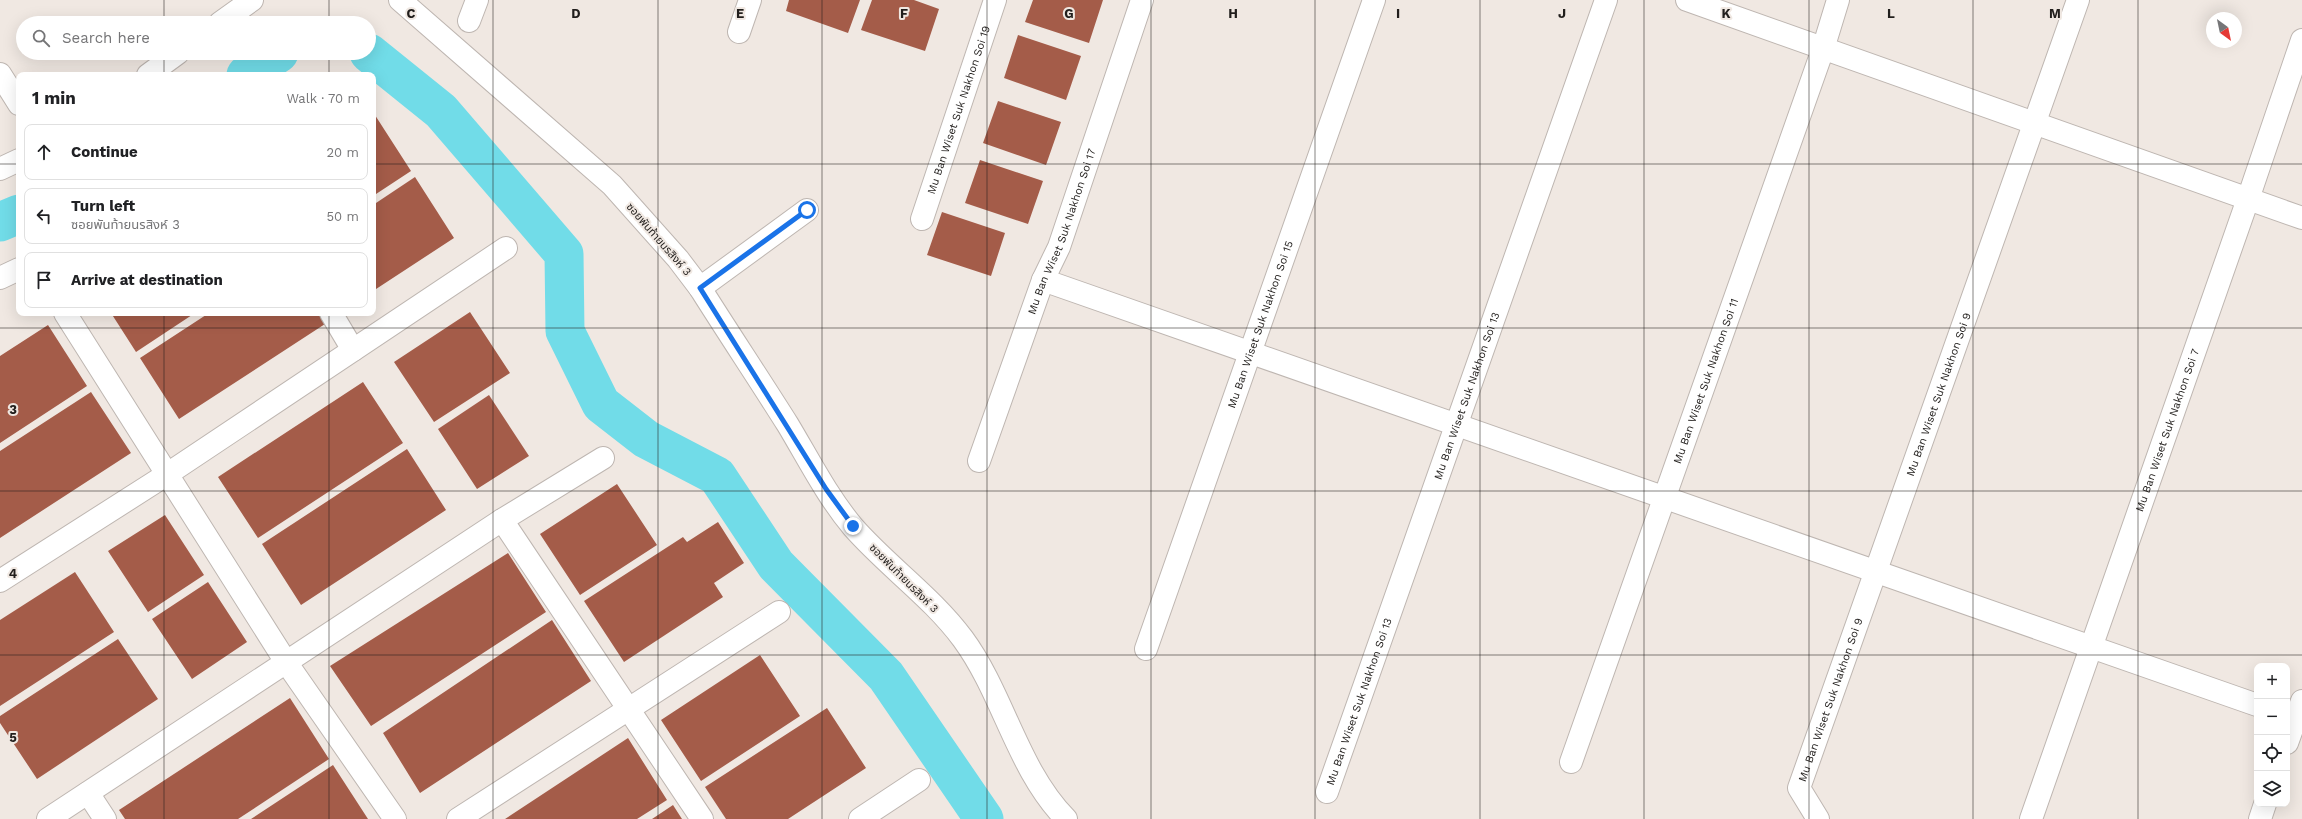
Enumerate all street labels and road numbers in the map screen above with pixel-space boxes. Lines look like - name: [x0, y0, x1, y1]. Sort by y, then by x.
- street label: Mu Ban Wiset Suk Nakhon Soi 19: [925, 24, 993, 196]
- street label: Mu Ban Wiset Suk Nakhon Soi 17: [1025, 147, 1099, 316]
- street label: ซอยพันท้ายนรสิงห์ 3: [624, 200, 694, 278]
- street label: Mu Ban Wiset Suk Nakhon Soi 15: [1225, 239, 1296, 410]
- street label: Mu Ban Wiset Suk Nakhon Soi 11: [1671, 297, 1741, 466]
- street label: Mu Ban Wiset Suk Nakhon Soi 13: [1432, 311, 1502, 481]
- street label: Mu Ban Wiset Suk Nakhon Soi 9: [1904, 311, 1974, 478]
- street label: Mu Ban Wiset Suk Nakhon Soi 7: [2133, 347, 2202, 513]
- street label: ซอยพันท้ายนรสิงห์ 3: [867, 541, 941, 615]
- street label: Mu Ban Wiset Suk Nakhon Soi 13: [1324, 616, 1395, 787]
- street label: Mu Ban Wiset Suk Nakhon Soi 9: [1796, 616, 1866, 783]

